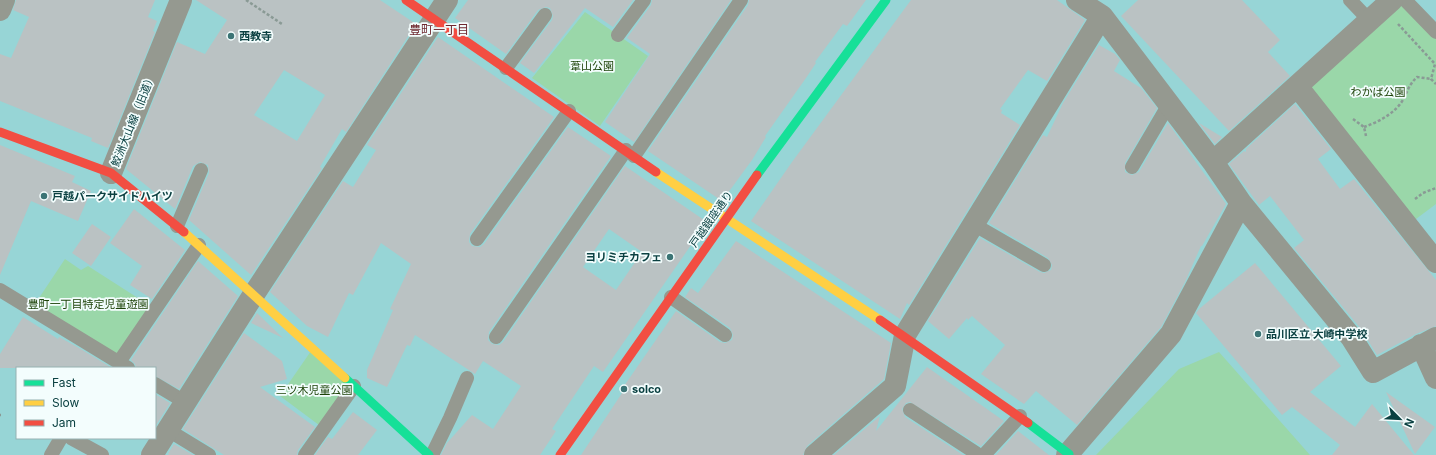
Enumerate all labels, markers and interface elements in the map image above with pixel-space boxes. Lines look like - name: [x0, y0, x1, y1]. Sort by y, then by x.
- district label: 豊町一丁目: [409, 22, 469, 37]
- place label: 西教寺: [239, 29, 272, 43]
- marker: 西教寺: [226, 31, 236, 41]
- park label: 葦山公園: [570, 59, 614, 73]
- street label: 鮫洲大山線（旧道）: [108, 71, 158, 169]
- park label: わかば公園: [1351, 85, 1406, 99]
- street label: 戸越銀座通り: [686, 188, 736, 250]
- place label: 戸越パークサイドハイツ: [52, 189, 173, 203]
- marker: 戸越パークサイドハイツ: [39, 191, 49, 201]
- place label: ヨリミチカフェ: [585, 250, 662, 264]
- marker: ヨリミチカフェ: [665, 252, 675, 262]
- park label: 豊町一丁目特定児童遊園: [28, 297, 149, 311]
- place label: 品川区立 大崎中学校: [1266, 327, 1368, 341]
- marker: 品川区立 大崎中学校: [1253, 329, 1263, 339]
- legend: [16, 367, 156, 439]
- text: Fast: [52, 375, 76, 390]
- place label: solco: [632, 382, 661, 396]
- park label: 三ツ木児童公園: [276, 383, 353, 397]
- marker: solco: [619, 384, 629, 394]
- text: Slow: [52, 395, 80, 410]
- north arrow: [1380, 399, 1420, 439]
- text: Jam: [52, 415, 76, 430]
- text: N: [1401, 416, 1417, 430]

